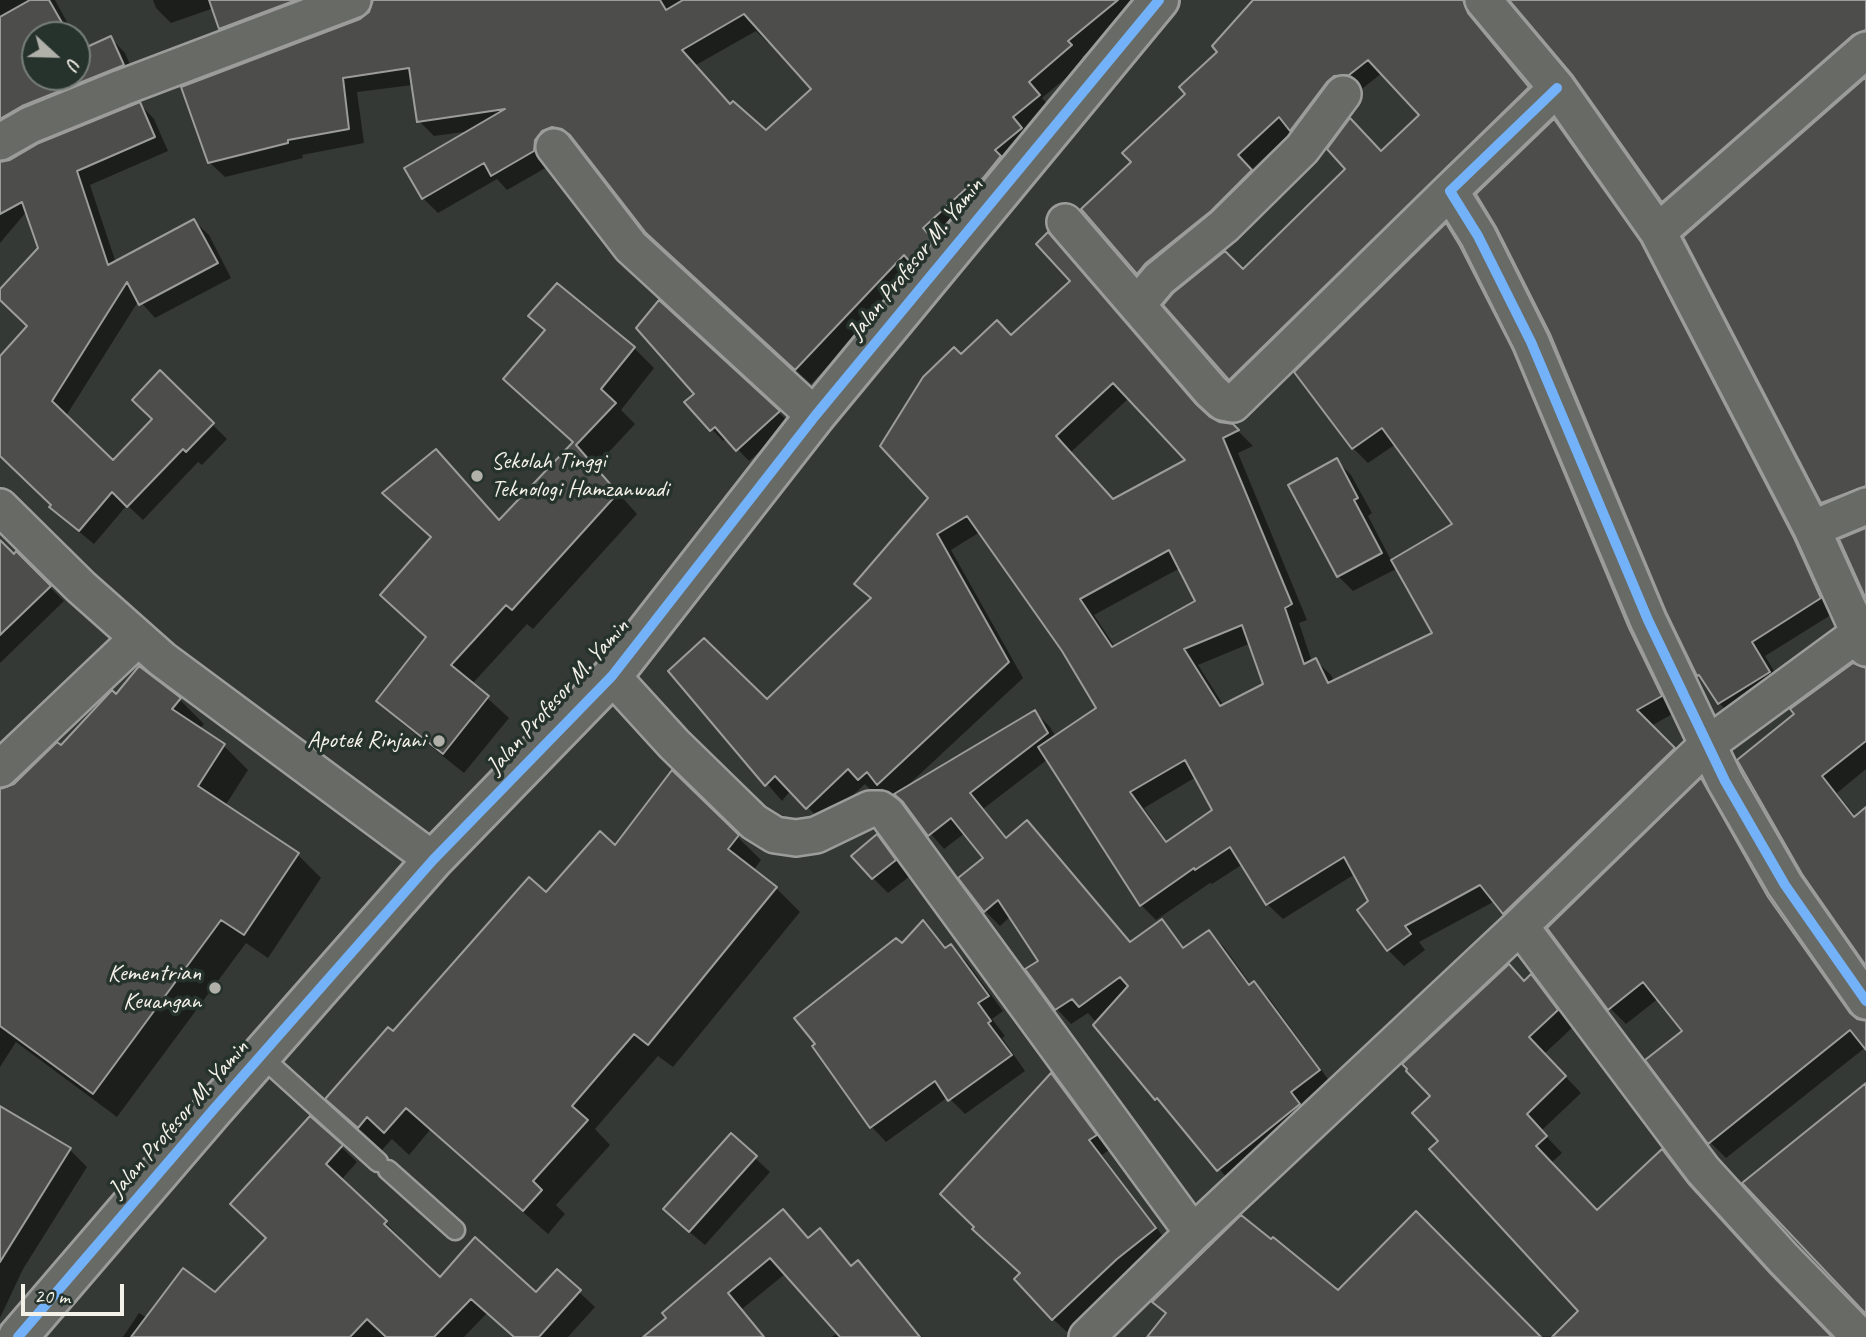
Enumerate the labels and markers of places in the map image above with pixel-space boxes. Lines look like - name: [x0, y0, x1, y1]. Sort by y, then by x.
- place label: Sekolah Tinggi Teknologi Hamzanwadi: [491, 448, 669, 504]
- marker: Sekolah Tinggi Teknologi Hamzanwadi: [469, 468, 485, 484]
- place label: Apotek Rinjani: [307, 727, 425, 755]
- marker: Apotek Rinjani: [431, 733, 447, 749]
- place label: Kementrian Keuangan: [108, 960, 201, 1016]
- marker: Kementrian Keuangan: [207, 980, 223, 996]

